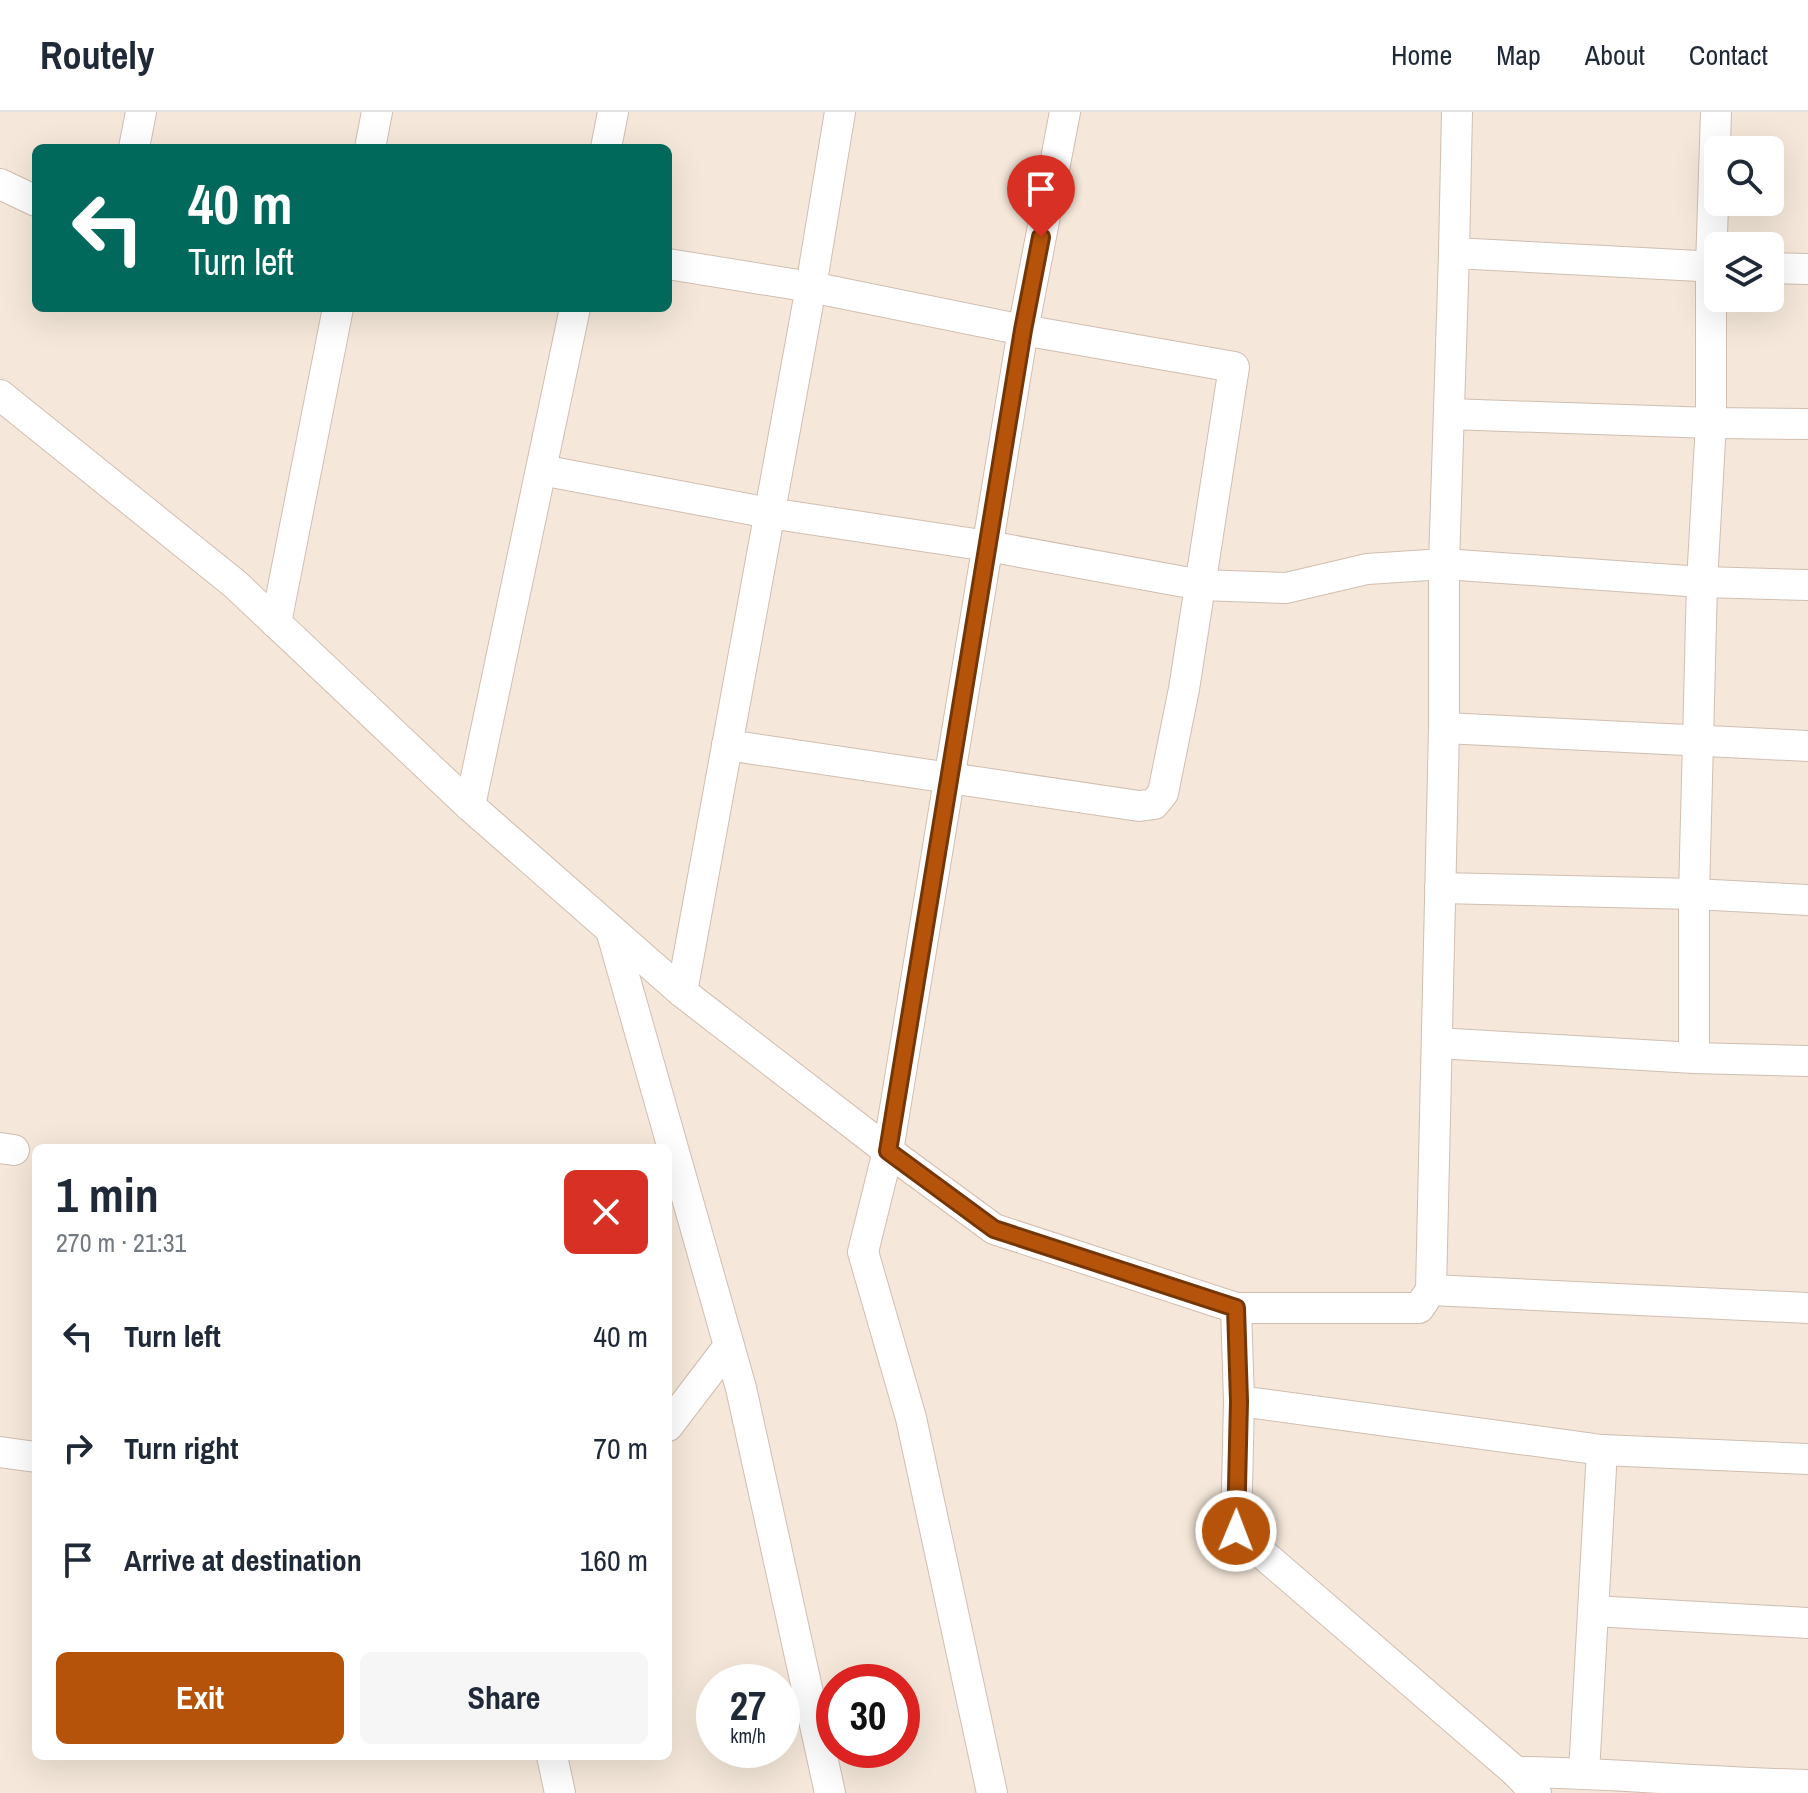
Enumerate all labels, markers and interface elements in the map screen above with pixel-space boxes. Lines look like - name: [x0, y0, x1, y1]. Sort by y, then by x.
- text: Routely: [40, 30, 154, 81]
- text: Home: [1391, 36, 1452, 74]
- text: Map: [1496, 36, 1541, 74]
- text: About: [1585, 36, 1645, 74]
- text: Contact: [1689, 36, 1768, 74]
- map controls: [1704, 136, 1784, 312]
- button: search: [1704, 136, 1784, 216]
- pin: [1007, 155, 1075, 237]
- text: 40 m: [188, 166, 293, 241]
- icon: arrive: [1019, 167, 1063, 211]
- icon: left: [56, 176, 160, 280]
- button: layers: [1704, 232, 1784, 312]
- text: Turn left: [188, 238, 294, 286]
- text: 1 min: [56, 1162, 159, 1227]
- button: close: [564, 1170, 648, 1254]
- text: 270 m · 21:31: [56, 1225, 186, 1260]
- icon: left: [56, 1314, 100, 1358]
- text: Turn left: [124, 1316, 221, 1356]
- text: 40 m: [593, 1316, 648, 1356]
- icon: right: [56, 1426, 100, 1470]
- text: Turn right: [124, 1428, 238, 1468]
- text: 70 m: [593, 1428, 648, 1468]
- position arrow: [1194, 1489, 1278, 1573]
- icon: arrive: [56, 1538, 100, 1582]
- text: Arrive at destination: [124, 1540, 362, 1580]
- text: 160 m: [580, 1540, 648, 1580]
- button: Exit: [56, 1652, 344, 1744]
- button: Share: [360, 1652, 648, 1744]
- speed limit sign: 30: [816, 1664, 920, 1768]
- text: 27: [730, 1679, 766, 1732]
- text: km/h: [730, 1722, 766, 1749]

